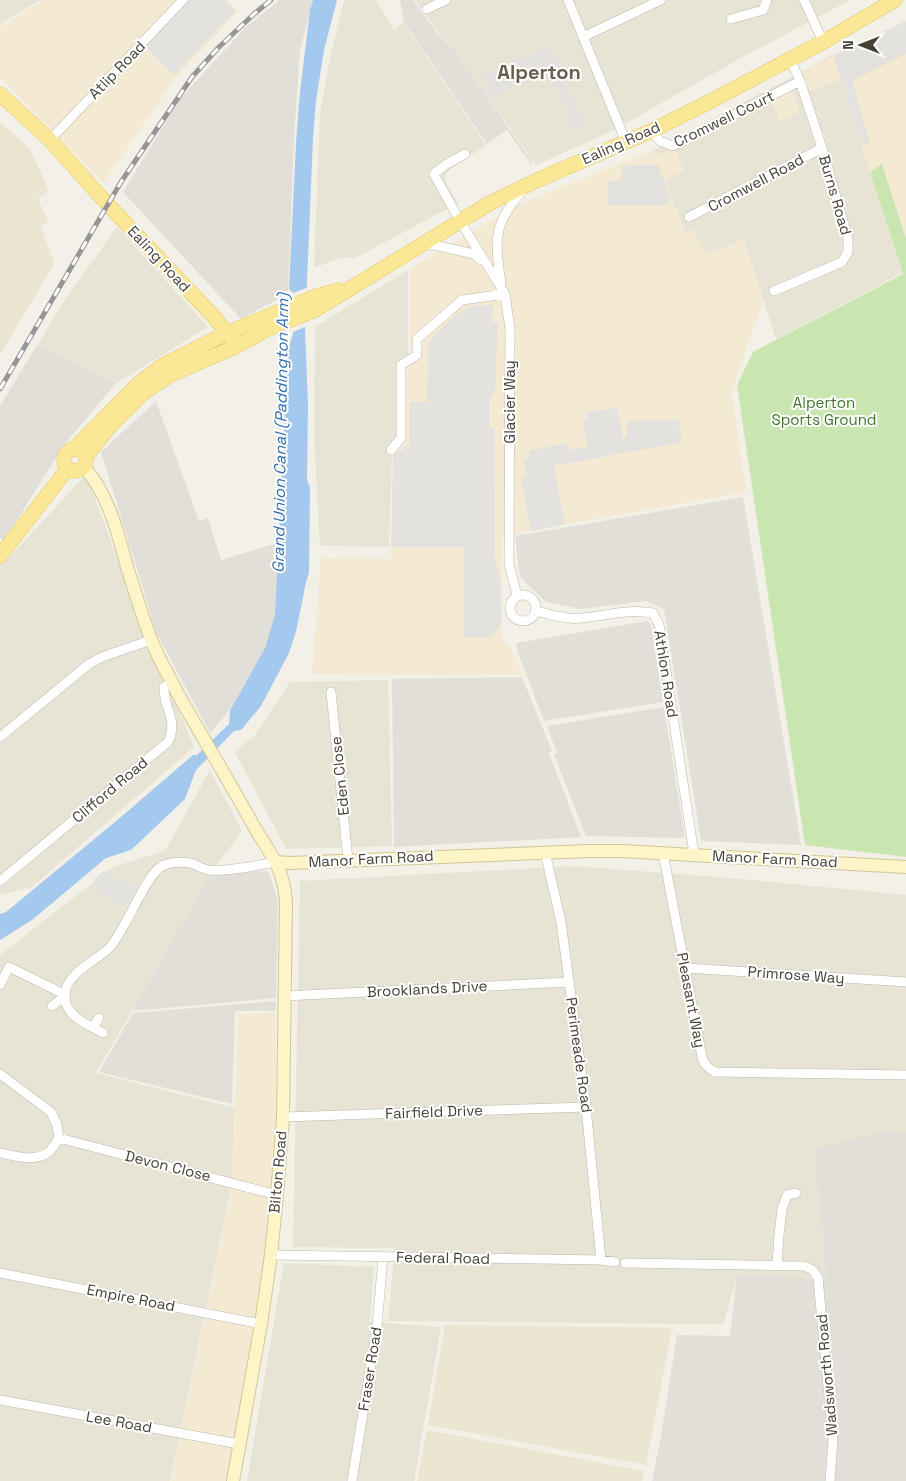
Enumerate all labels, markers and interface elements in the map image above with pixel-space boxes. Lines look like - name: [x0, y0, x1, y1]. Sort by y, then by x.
- north arrow: [836, 20, 886, 70]
- street label: Atlip Road: [84, 37, 149, 103]
- text: N: [839, 40, 857, 50]
- district label: Alperton: [497, 59, 581, 85]
- street label: Cromwell Court: [670, 86, 777, 151]
- street label: Ealing Road: [579, 117, 663, 168]
- street label: Cromwell Road: [705, 149, 807, 216]
- street label: Burns Road: [815, 153, 856, 237]
- street label: Ealing Road: [124, 221, 195, 296]
- water label: Grand Union Canal (Paddington Arm): [268, 291, 293, 573]
- street label: Glacier Way: [500, 360, 519, 444]
- park label: Alperton Sports Ground: [771, 393, 877, 429]
- street label: Athlon Road: [650, 629, 683, 719]
- street label: Eden Close: [326, 735, 353, 817]
- street label: Clifford Road: [68, 752, 151, 827]
- street label: Manor Farm Road: [308, 846, 434, 871]
- street label: Manor Farm Road: [712, 846, 838, 871]
- street label: Pleasant Way: [673, 951, 710, 1049]
- street label: Primrose Way: [747, 962, 845, 987]
- street label: Brooklands Drive: [366, 976, 488, 1001]
- street label: Perimeade Road: [562, 996, 597, 1114]
- street label: Fairfield Drive: [385, 1100, 483, 1123]
- street label: Bilton Road: [264, 1130, 291, 1214]
- street label: Devon Close: [123, 1146, 213, 1185]
- street label: Federal Road: [396, 1247, 490, 1268]
- street label: Empire Road: [85, 1280, 177, 1315]
- street label: Wadsworth Road: [812, 1313, 841, 1437]
- street label: Fraser Road: [353, 1325, 386, 1412]
- street label: Lee Road: [85, 1406, 154, 1437]

